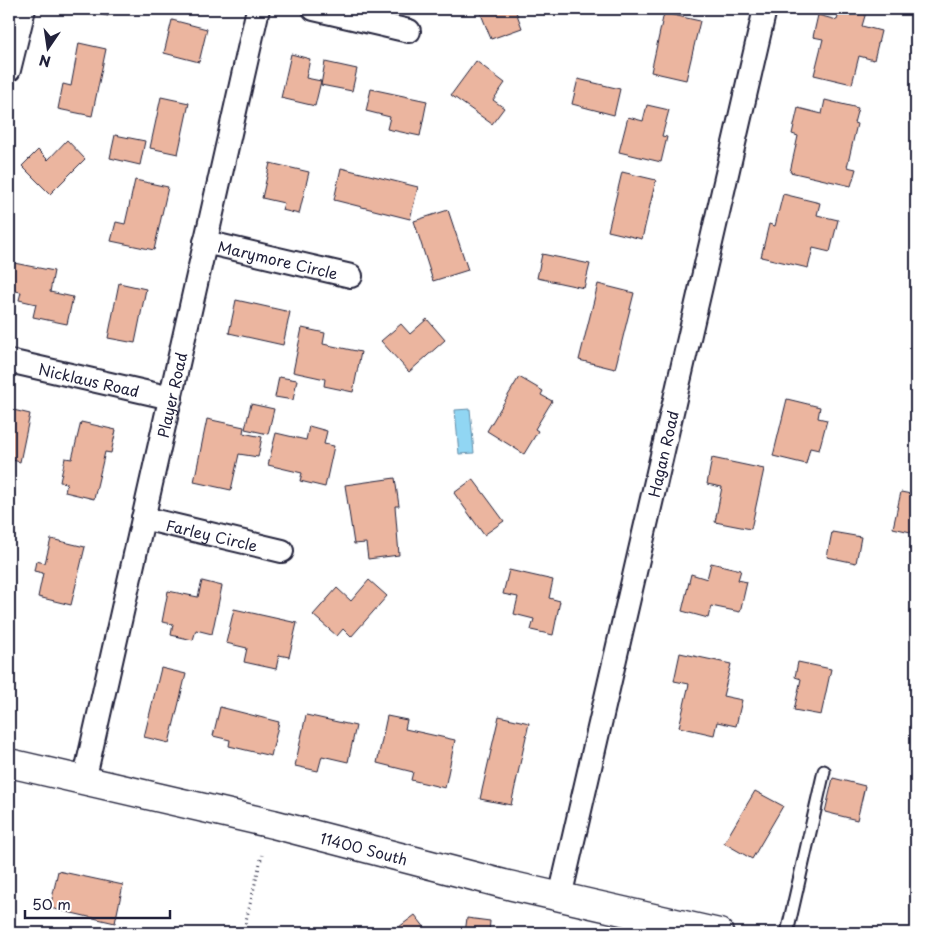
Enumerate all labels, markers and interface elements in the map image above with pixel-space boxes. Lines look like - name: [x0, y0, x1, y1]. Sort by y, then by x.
- north arrow: [22, 22, 72, 72]
- text: N: [37, 50, 53, 73]
- street label: Marymore Circle: [216, 234, 340, 284]
- street label: Player Road: [150, 350, 192, 440]
- street label: Nicklaus Road: [36, 357, 142, 402]
- street label: Hagan Road: [641, 408, 683, 499]
- street label: Farley Circle: [164, 512, 260, 556]
- street label: 11400 South: [318, 825, 410, 870]
- scale bar: [25, 887, 170, 919]
- text: 50 m: [32, 892, 71, 915]

